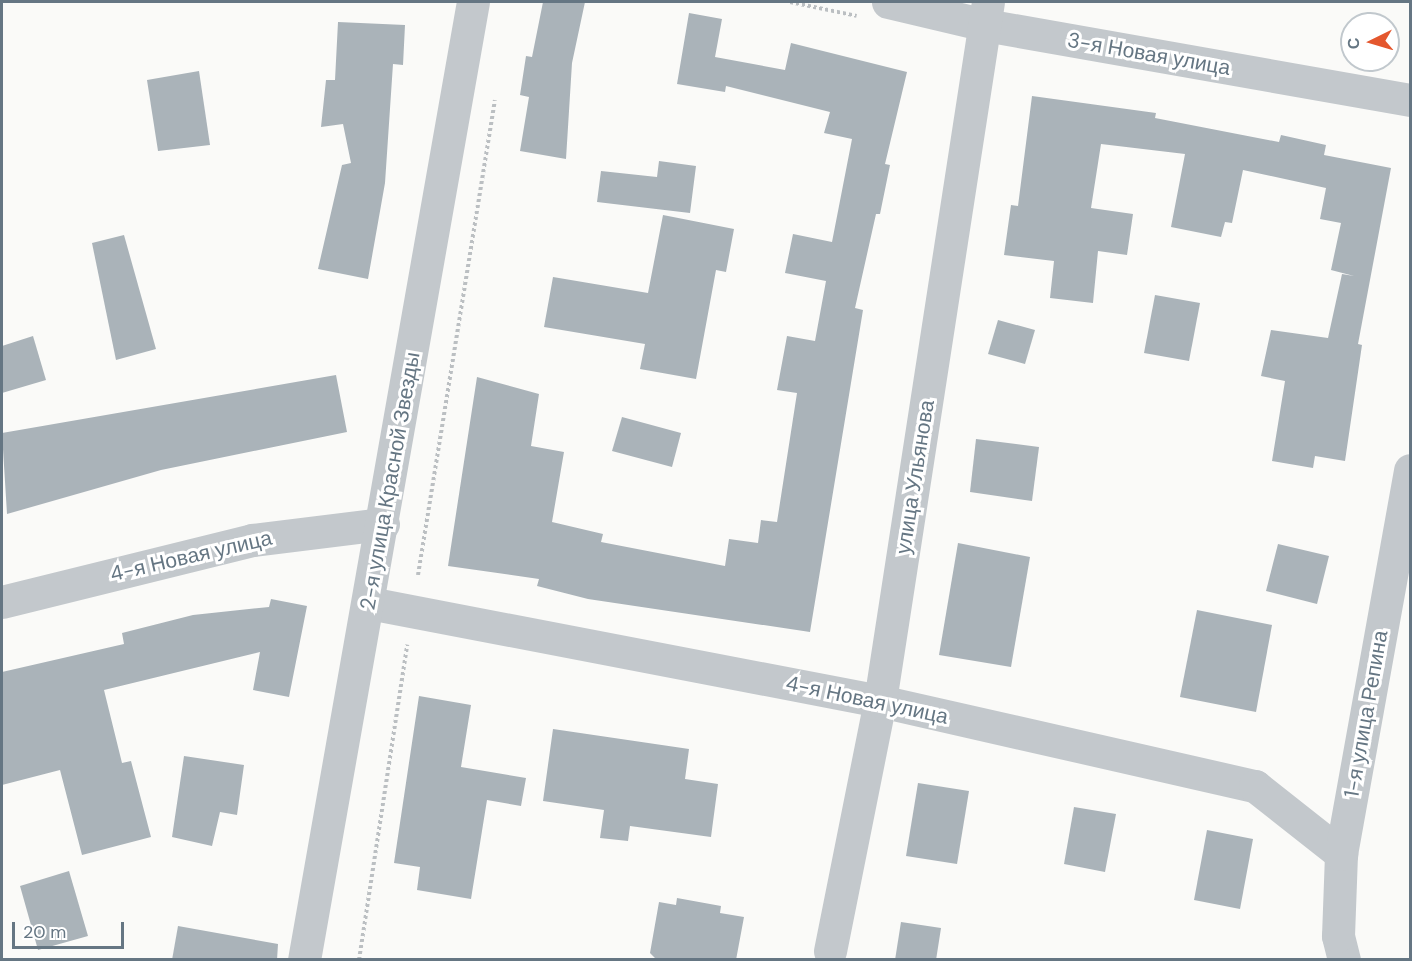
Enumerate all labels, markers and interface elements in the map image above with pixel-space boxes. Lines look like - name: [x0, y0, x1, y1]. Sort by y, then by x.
- north arrow: [1340, 12, 1400, 72]
- street label: 3-я Новая улица: [1066, 27, 1232, 81]
- text: С: [1343, 37, 1365, 50]
- street label: 2-я улица Красной Звезды: [355, 350, 425, 612]
- street label: улица Ульянова: [890, 398, 940, 556]
- street label: 4-я Новая улица: [108, 525, 274, 587]
- street label: 1-я улица Репина: [1339, 628, 1393, 800]
- street label: 4-я Новая улица: [784, 671, 950, 729]
- scale bar: [15, 910, 128, 948]
- text: 20 m: [23, 920, 66, 944]

